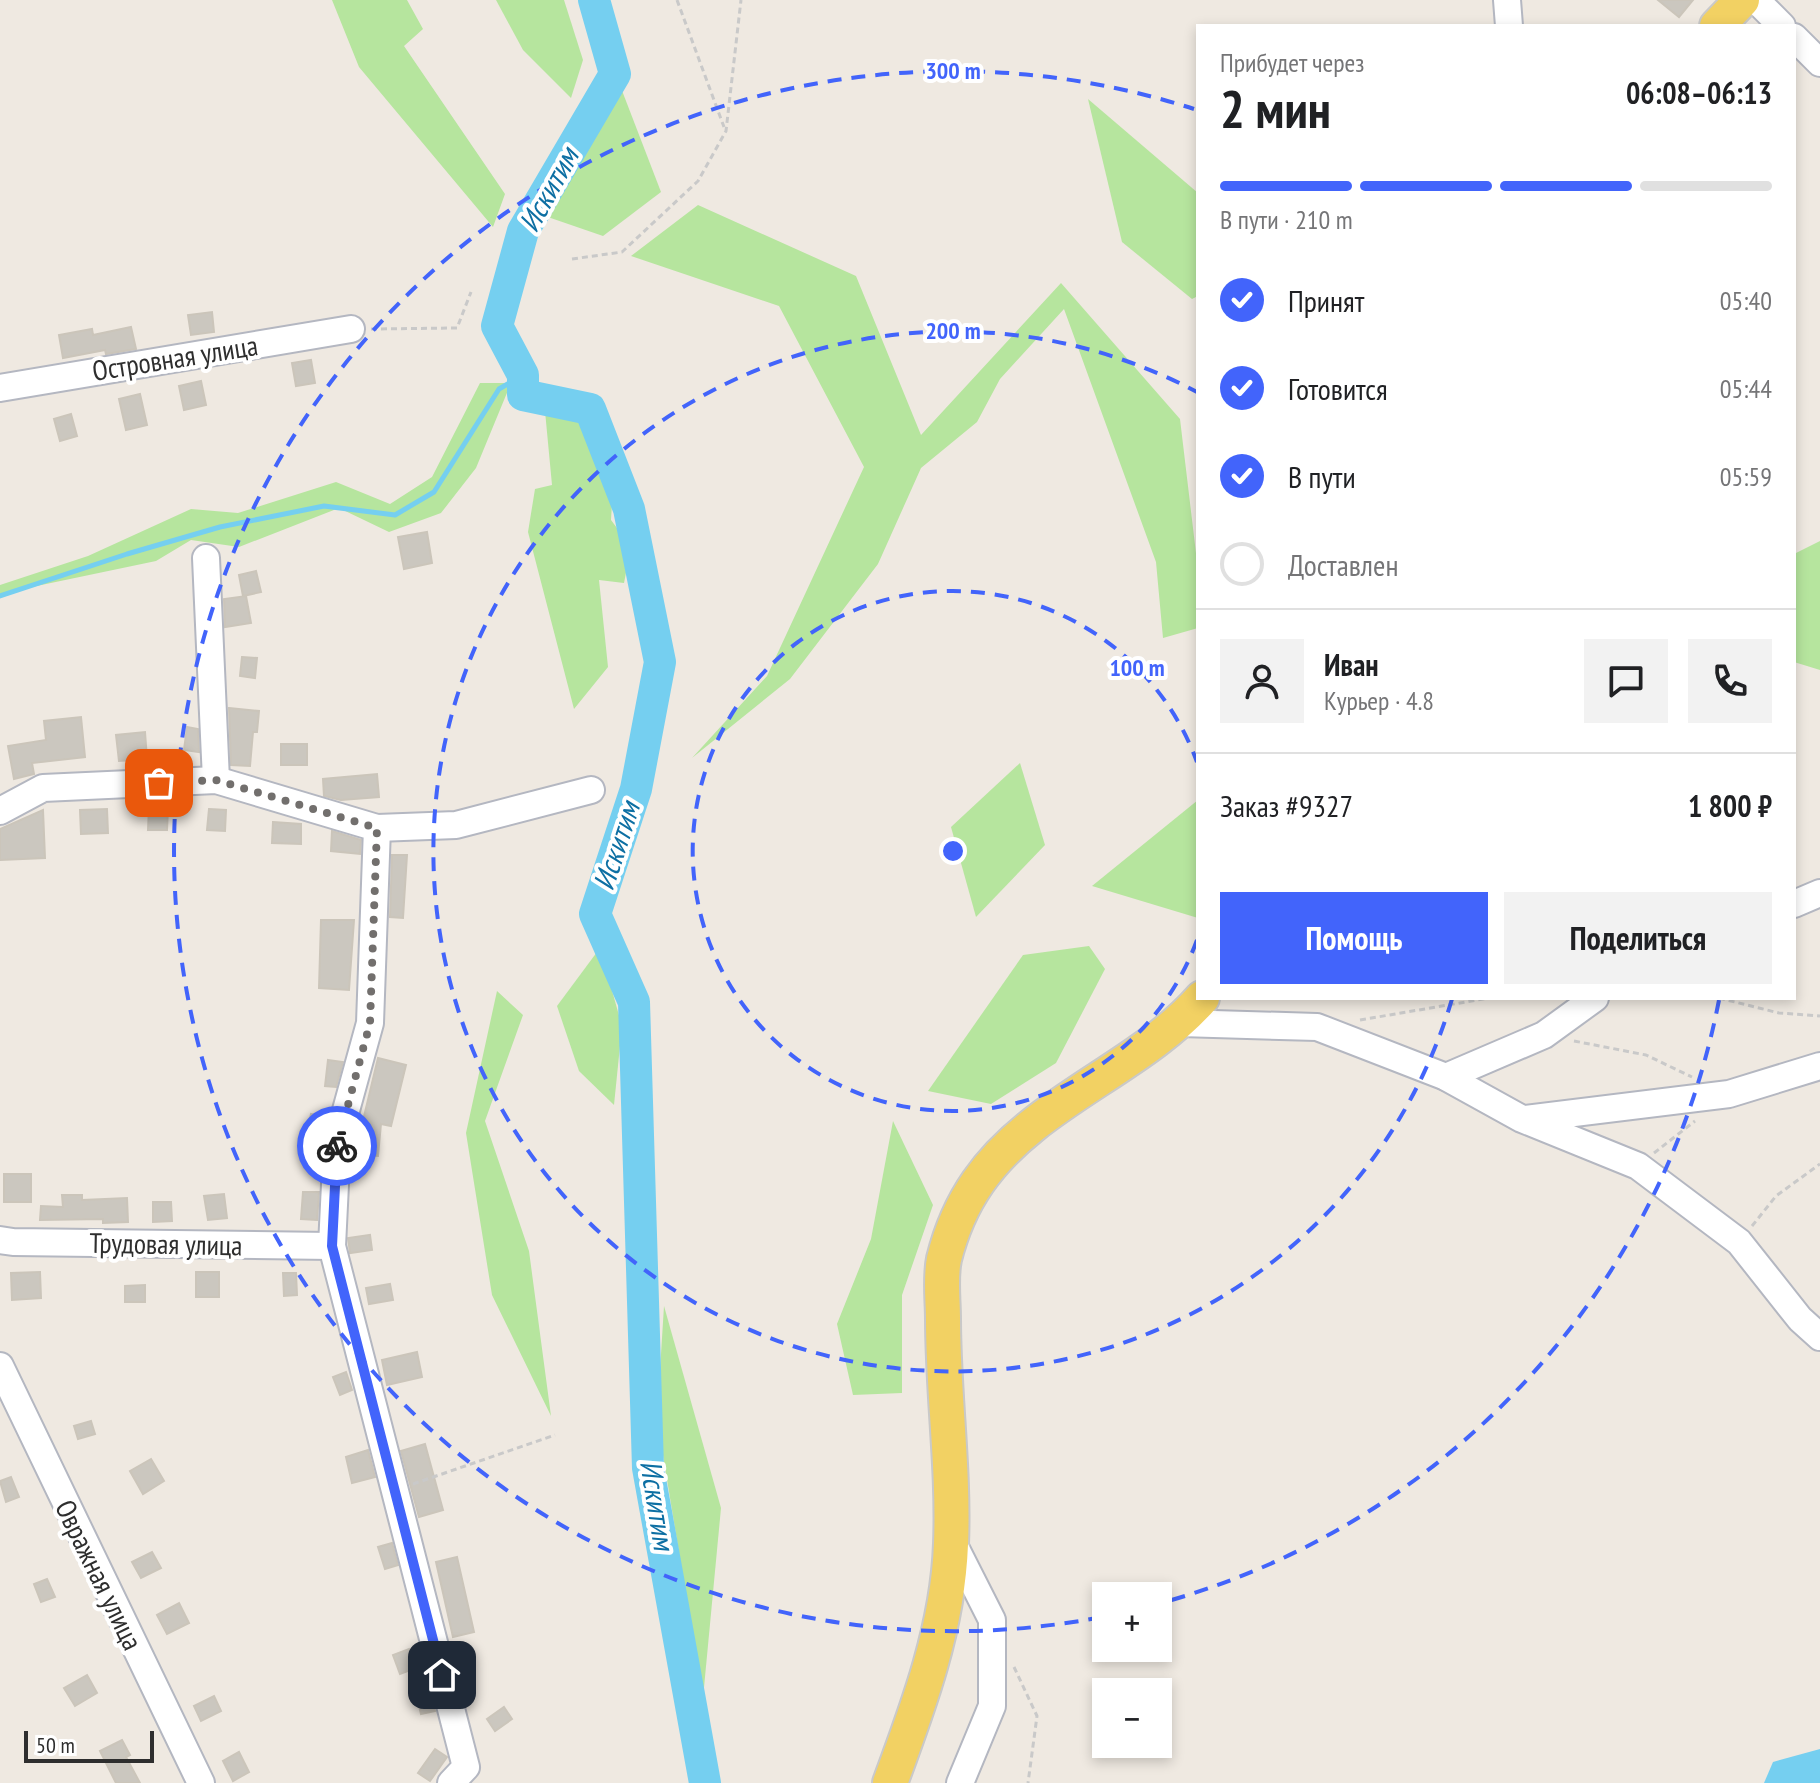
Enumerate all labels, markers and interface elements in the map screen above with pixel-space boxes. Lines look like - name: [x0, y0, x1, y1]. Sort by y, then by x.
- text: Прибудет через: [1220, 46, 1364, 79]
- text: 300 m: [925, 55, 981, 86]
- text: 06:08–06:13: [1626, 73, 1772, 112]
- text: 2 мин: [1220, 75, 1331, 142]
- water label: Искитим: [509, 138, 588, 238]
- text: В пути · 210 m: [1220, 203, 1353, 236]
- icon: check: [1220, 278, 1264, 322]
- text: Принят: [1288, 281, 1364, 320]
- text: 05:40: [1720, 284, 1772, 317]
- text: 200 m: [925, 315, 981, 346]
- street label: Островная улица: [90, 326, 260, 389]
- icon: check: [1220, 366, 1264, 410]
- text: Готовится: [1288, 369, 1388, 408]
- text: 05:44: [1720, 372, 1772, 405]
- icon: check: [1220, 454, 1264, 498]
- text: В пути: [1288, 457, 1356, 496]
- text: 05:59: [1720, 460, 1772, 493]
- text: Доставлен: [1288, 545, 1398, 584]
- button: person: [1220, 639, 1304, 723]
- button: chat: [1584, 639, 1668, 723]
- button: phone: [1688, 639, 1772, 723]
- text: Иван: [1324, 645, 1379, 684]
- text: 100 m: [1109, 652, 1165, 683]
- text: Курьер · 4.8: [1324, 684, 1434, 717]
- pin: [125, 749, 193, 817]
- icon: bag: [137, 761, 181, 805]
- text: Заказ #9327: [1220, 786, 1353, 825]
- text: 1 800 ₽: [1688, 786, 1772, 825]
- water label: Искитим: [583, 794, 649, 894]
- centre of rings: [939, 837, 967, 865]
- button: Помощь: [1220, 892, 1488, 984]
- button: Поделиться: [1504, 892, 1772, 984]
- courier: [297, 1106, 377, 1186]
- icon: bike: [315, 1124, 359, 1168]
- street label: Трудовая улица: [89, 1224, 243, 1263]
- water label: Искитим: [632, 1457, 685, 1555]
- street label: Овражная улица: [47, 1494, 152, 1656]
- map controls: [1092, 1582, 1172, 1758]
- button: +: [1092, 1582, 1172, 1662]
- pin: [408, 1641, 476, 1709]
- icon: home: [420, 1653, 464, 1697]
- button: −: [1092, 1678, 1172, 1758]
- scale bar: [24, 1727, 154, 1763]
- text: 50 m: [36, 1731, 75, 1759]

